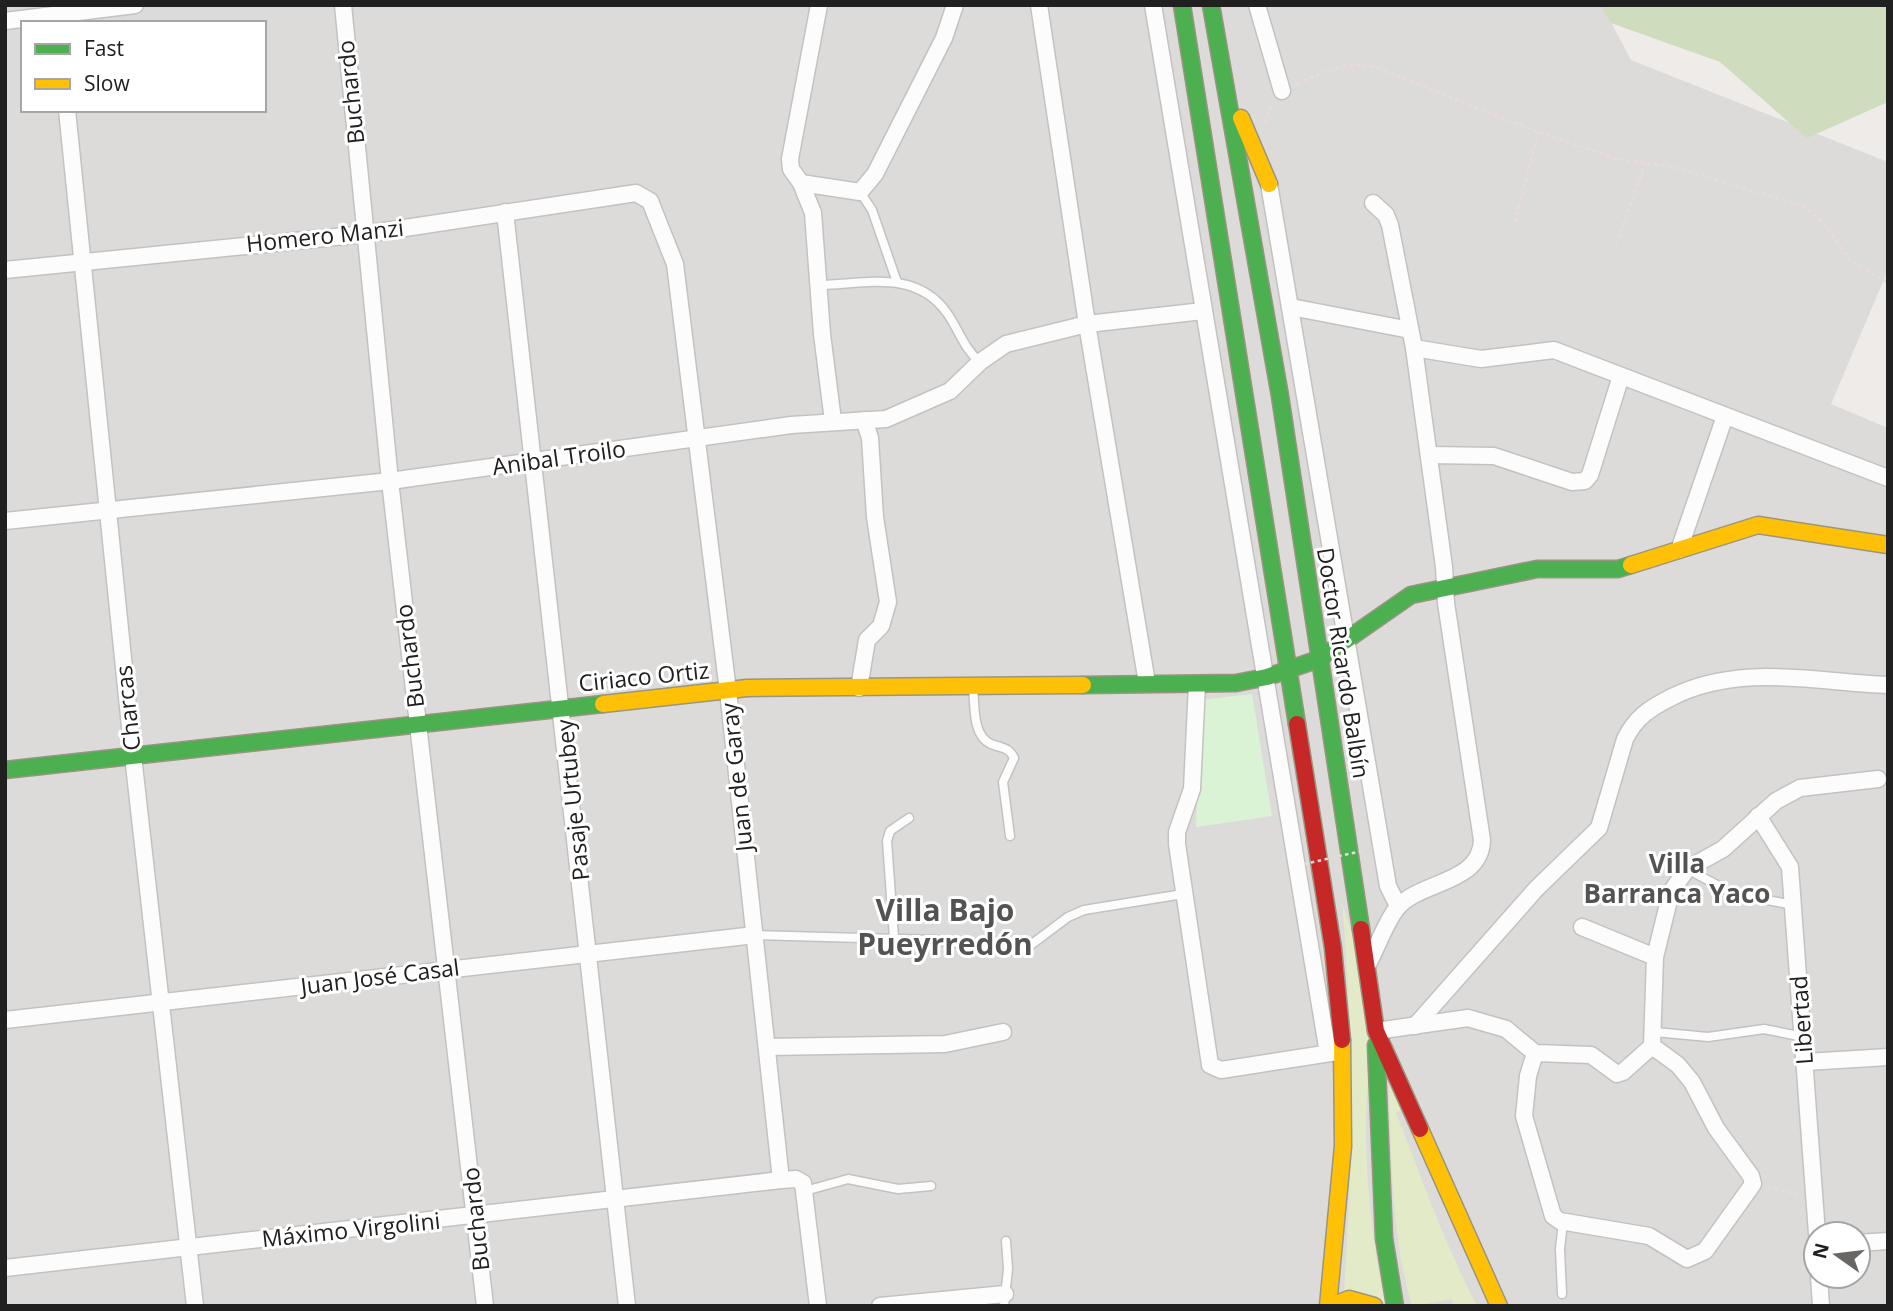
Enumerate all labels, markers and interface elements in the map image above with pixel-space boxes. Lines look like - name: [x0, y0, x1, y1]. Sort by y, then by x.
- legend: [21, 21, 266, 112]
- text: Fast: [84, 34, 124, 62]
- street label: Buchardo: [329, 39, 371, 146]
- text: Slow: [84, 69, 130, 97]
- street label: Homero Manzi: [244, 211, 405, 259]
- street label: Anibal Troilo: [490, 432, 628, 482]
- street label: Doctor Ricardo Balbín: [1310, 545, 1378, 781]
- street label: Buchardo: [387, 602, 431, 710]
- street label: Ciriaco Ortiz: [577, 653, 711, 699]
- street label: Charcas: [107, 664, 147, 752]
- street label: Juan de Garay: [712, 701, 760, 855]
- street label: Pasaje Urtubey: [548, 717, 596, 882]
- district label: Villa Barranca Yaco: [1584, 845, 1770, 911]
- district label: Villa Bajo Pueyrredón: [857, 889, 1033, 964]
- street label: Juan José Casal: [297, 950, 461, 1002]
- street label: Libertad: [1782, 974, 1820, 1066]
- street label: Buchardo: [454, 1166, 496, 1273]
- street label: Máximo Virgolini: [260, 1204, 442, 1254]
- north arrow: [1802, 1220, 1872, 1290]
- text: N: [1806, 1240, 1835, 1262]

